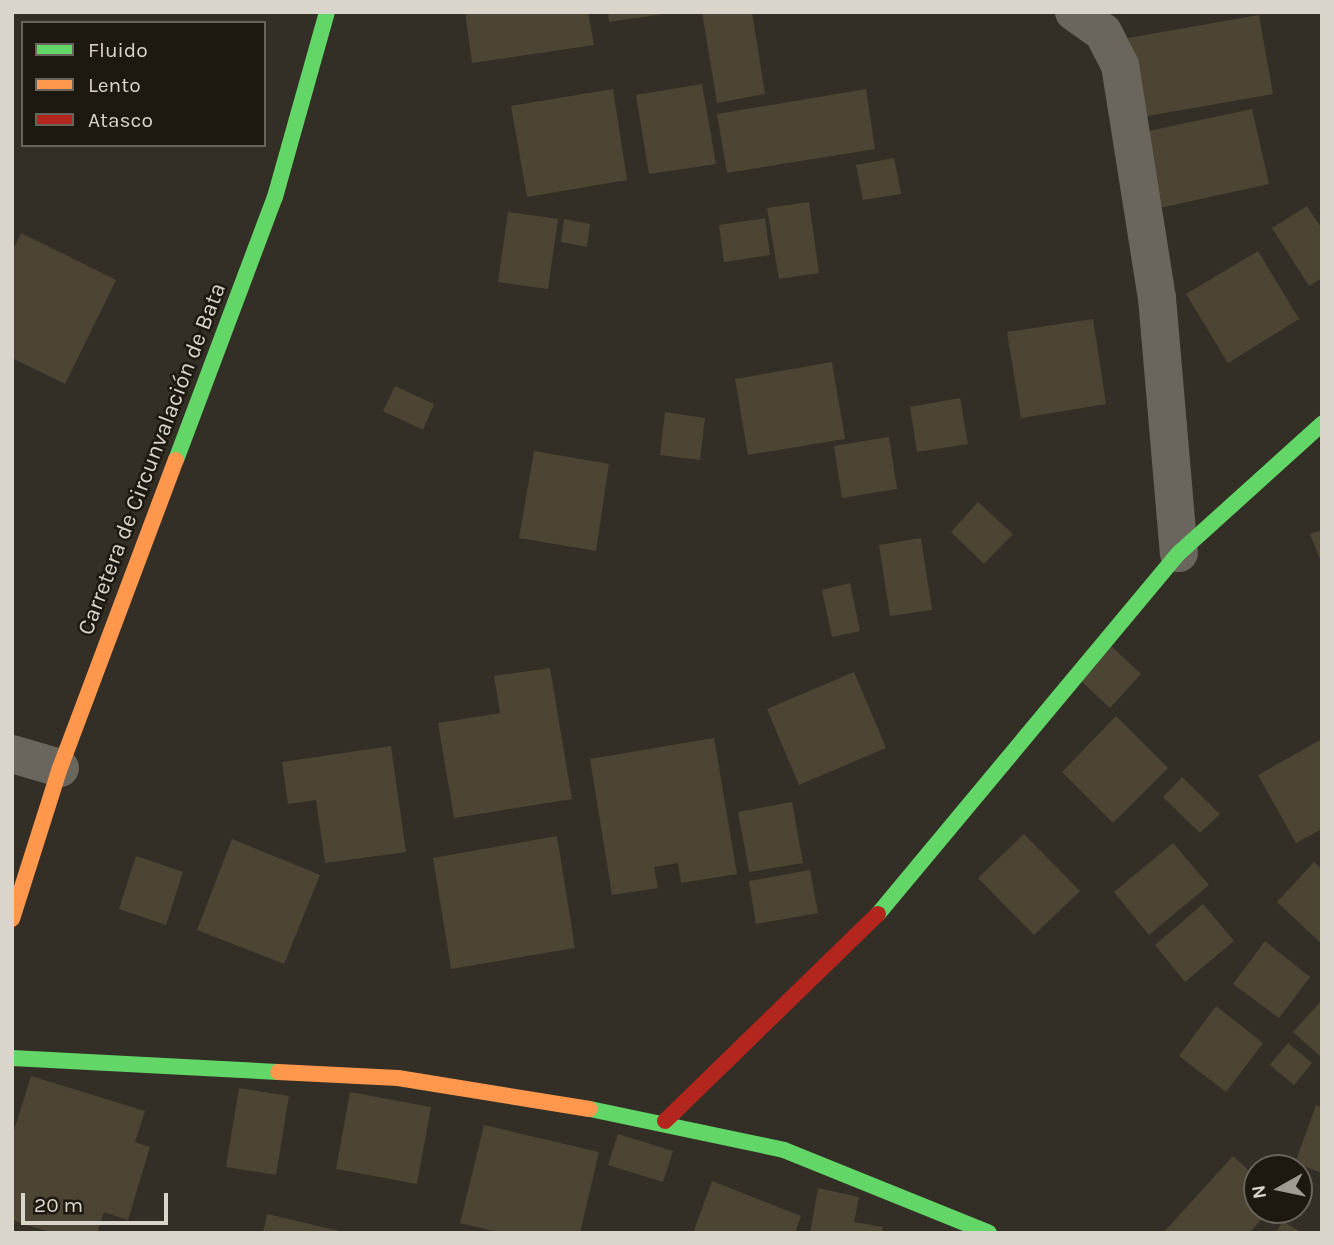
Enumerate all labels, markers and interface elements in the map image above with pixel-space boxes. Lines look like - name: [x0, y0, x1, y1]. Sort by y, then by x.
- legend: [21, 21, 266, 147]
- text: Fluido: [88, 38, 148, 62]
- text: Lento: [88, 73, 141, 97]
- text: Atasco: [88, 108, 153, 132]
- street label: Carretera de Circunvalación de Bata: [72, 279, 232, 639]
- north arrow: [1243, 1154, 1313, 1224]
- scale bar: [24, 1178, 172, 1222]
- text: N: [1247, 1184, 1271, 1200]
- text: 20 m: [34, 1193, 83, 1217]

